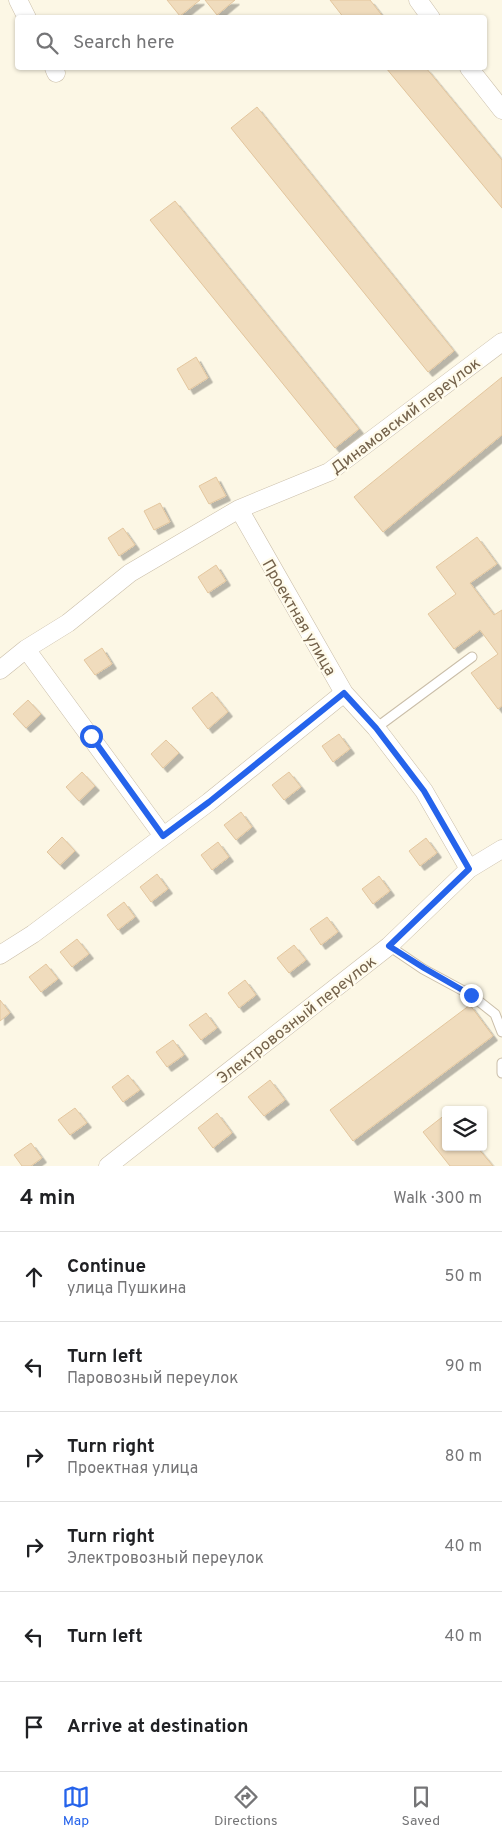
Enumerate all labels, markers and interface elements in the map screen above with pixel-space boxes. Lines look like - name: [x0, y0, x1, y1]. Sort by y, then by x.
- search box: [15, 15, 487, 70]
- icon: search: [33, 29, 61, 57]
- text: Search here: [73, 31, 175, 55]
- street label: Динамовский переулок: [327, 354, 485, 479]
- street label: Проектная улица: [257, 556, 340, 680]
- route start: [80, 725, 103, 748]
- street label: Электровозный переулок: [213, 952, 381, 1089]
- route end: [460, 984, 483, 1007]
- map controls: [442, 1106, 487, 1151]
- button: layers: [442, 1106, 487, 1151]
- text: 4 min: [20, 1185, 76, 1212]
- text: Walk · 300 m: [393, 1189, 482, 1209]
- text: Continue: [67, 1255, 146, 1279]
- icon: ahead: [20, 1263, 48, 1291]
- text: 50 m: [445, 1267, 482, 1287]
- text: улица Пушкина: [67, 1279, 186, 1299]
- text: Turn left: [67, 1345, 143, 1369]
- icon: left: [20, 1353, 48, 1381]
- text: 90 m: [445, 1357, 482, 1377]
- text: Паровозный переулок: [67, 1369, 238, 1389]
- text: Turn right: [67, 1435, 155, 1459]
- icon: right: [20, 1443, 48, 1471]
- text: 80 m: [445, 1447, 482, 1467]
- text: Проектная улица: [67, 1459, 198, 1479]
- text: Turn right: [67, 1525, 155, 1549]
- icon: right: [20, 1533, 48, 1561]
- text: 40 m: [444, 1537, 482, 1557]
- text: Электровозный переулок: [67, 1549, 264, 1569]
- icon: left: [20, 1623, 48, 1651]
- text: Turn left: [67, 1625, 143, 1649]
- text: 40 m: [444, 1627, 482, 1647]
- icon: arrive: [20, 1713, 48, 1741]
- text: Arrive at destination: [67, 1715, 248, 1739]
- tab: Map: [62, 1783, 90, 1830]
- tab: Directions: [214, 1783, 278, 1830]
- tab: Saved: [402, 1783, 440, 1830]

